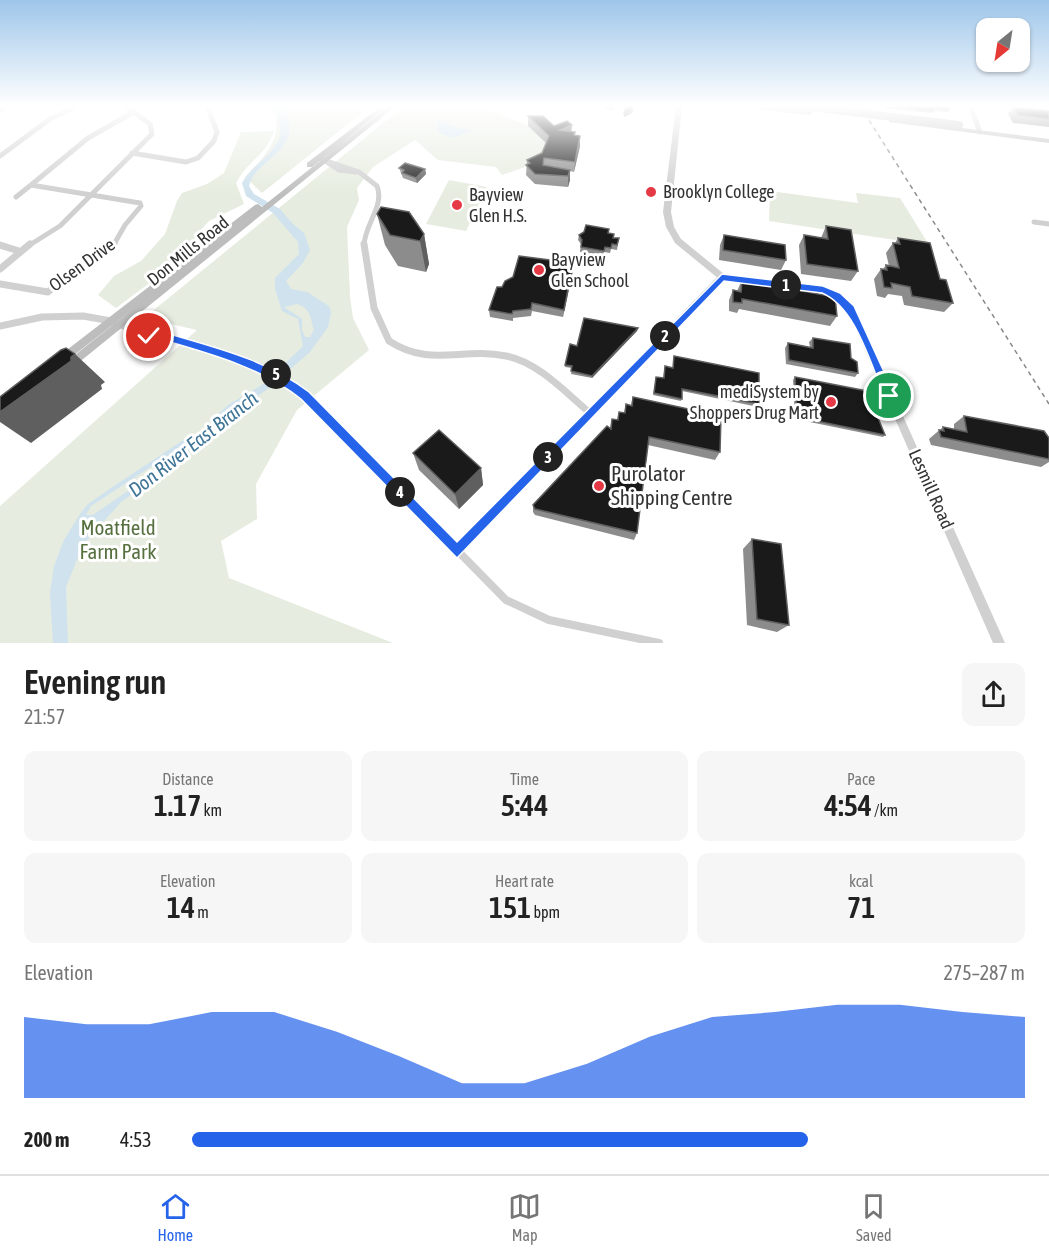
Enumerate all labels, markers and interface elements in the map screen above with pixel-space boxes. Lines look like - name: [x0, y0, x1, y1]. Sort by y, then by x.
- north arrow: [976, 18, 1030, 72]
- map controls: [976, 18, 1030, 72]
- place label: Brooklyn College: [663, 181, 775, 202]
- place label: Bayview Glen H.S.: [469, 184, 527, 226]
- marker: Brooklyn College: [644, 185, 658, 199]
- marker: Bayview Glen H.S.: [450, 198, 464, 212]
- street label: Don Mills Road: [143, 211, 233, 290]
- street label: Olsen Drive: [45, 234, 119, 295]
- place label: Bayview Glen School: [551, 249, 629, 291]
- marker: Bayview Glen School: [532, 263, 546, 277]
- pin: 1: [771, 270, 801, 300]
- text: 1: [782, 276, 790, 294]
- pin: [123, 310, 174, 361]
- icon: check: [132, 319, 165, 352]
- pin: 2: [650, 321, 680, 351]
- text: 2: [661, 327, 669, 345]
- pin: 5: [261, 359, 291, 389]
- text: 5: [272, 365, 280, 383]
- pin: [863, 370, 914, 421]
- icon: arrive: [872, 379, 905, 412]
- place label: mediSystem by Shoppers Drug Mart: [690, 381, 819, 423]
- water label: Don River East Branch: [123, 386, 262, 501]
- marker: mediSystem by Shoppers Drug Mart: [824, 395, 838, 409]
- pin: 3: [533, 442, 563, 472]
- street label: Lesmill Road: [905, 446, 958, 532]
- text: 3: [544, 448, 552, 466]
- place label: Purolator Shipping Centre: [611, 461, 733, 509]
- pin: 4: [385, 477, 415, 507]
- marker: Purolator Shipping Centre: [592, 479, 606, 493]
- text: 4: [396, 483, 404, 501]
- park label: Moatfield Farm Park: [79, 515, 157, 563]
- text: Evening run: [24, 663, 166, 701]
- button: share: [962, 663, 1025, 726]
- text: 21:57: [24, 705, 65, 728]
- text: Distance: [162, 770, 213, 788]
- text: Time: [510, 770, 539, 788]
- text: Pace: [847, 770, 875, 788]
- text: 1.17: [154, 788, 201, 822]
- text: 5:44: [501, 788, 548, 822]
- text: 4:54: [824, 788, 872, 822]
- text: km: [201, 801, 222, 819]
- text: /km: [872, 801, 898, 819]
- text: Elevation: [160, 872, 216, 890]
- text: Heart rate: [495, 872, 554, 890]
- text: kcal: [849, 872, 873, 890]
- text: 14: [167, 890, 195, 924]
- text: 151: [489, 890, 531, 924]
- text: 71: [847, 890, 875, 924]
- text: m: [195, 903, 209, 921]
- text: bpm: [531, 903, 560, 921]
- text: Elevation: [24, 961, 93, 984]
- text: 275–287 m: [943, 961, 1025, 984]
- text: 200 m: [24, 1128, 69, 1151]
- text: 4:53: [120, 1128, 152, 1151]
- tab: Home: [158, 1190, 193, 1244]
- tab: Map: [508, 1190, 541, 1244]
- tab: Saved: [856, 1190, 891, 1244]

